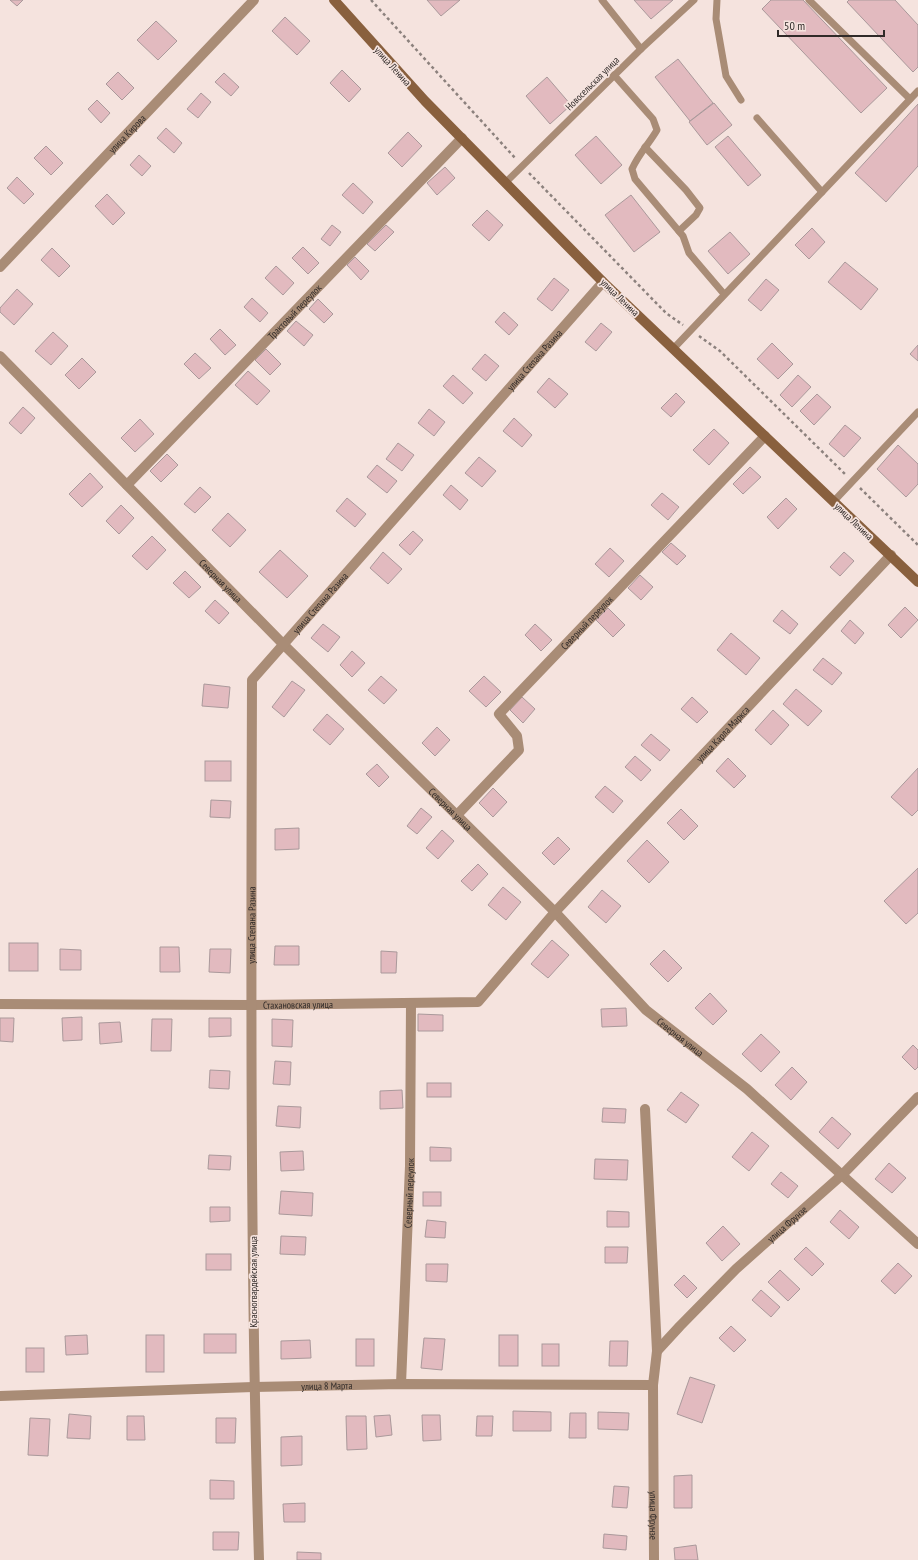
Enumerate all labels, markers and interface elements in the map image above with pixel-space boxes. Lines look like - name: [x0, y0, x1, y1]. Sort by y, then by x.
- scale bar: [778, 12, 884, 38]
- text: 50 m: [784, 18, 805, 33]
- street label: улица Ленина: [371, 44, 414, 89]
- street label: Новосельская улица: [563, 54, 622, 113]
- street label: улица Кирова: [106, 112, 149, 156]
- street label: улица Ленина: [598, 276, 642, 319]
- street label: Трактовый переулок: [265, 281, 324, 342]
- street label: улица Степана Разина: [504, 327, 565, 393]
- street label: улица Ленина: [832, 500, 876, 543]
- street label: Северная улица: [196, 557, 245, 605]
- street label: улица Степана Разина: [290, 570, 351, 636]
- street label: Северный переулок: [558, 593, 616, 653]
- street label: улица Карла Маркса: [693, 704, 752, 765]
- street label: Северная улица: [426, 785, 475, 834]
- street label: улица Степана Разина: [245, 886, 258, 964]
- street label: Стахановская улица: [263, 998, 333, 1012]
- street label: Северная улица: [654, 1015, 706, 1060]
- street label: Северный переулок: [401, 1158, 417, 1228]
- street label: улица Фрунзе: [765, 1203, 810, 1245]
- street label: Красногвардейская улица: [247, 1236, 260, 1328]
- street label: улица 8 Марта: [301, 1379, 353, 1393]
- street label: улица Фрунзе: [647, 1491, 660, 1540]

